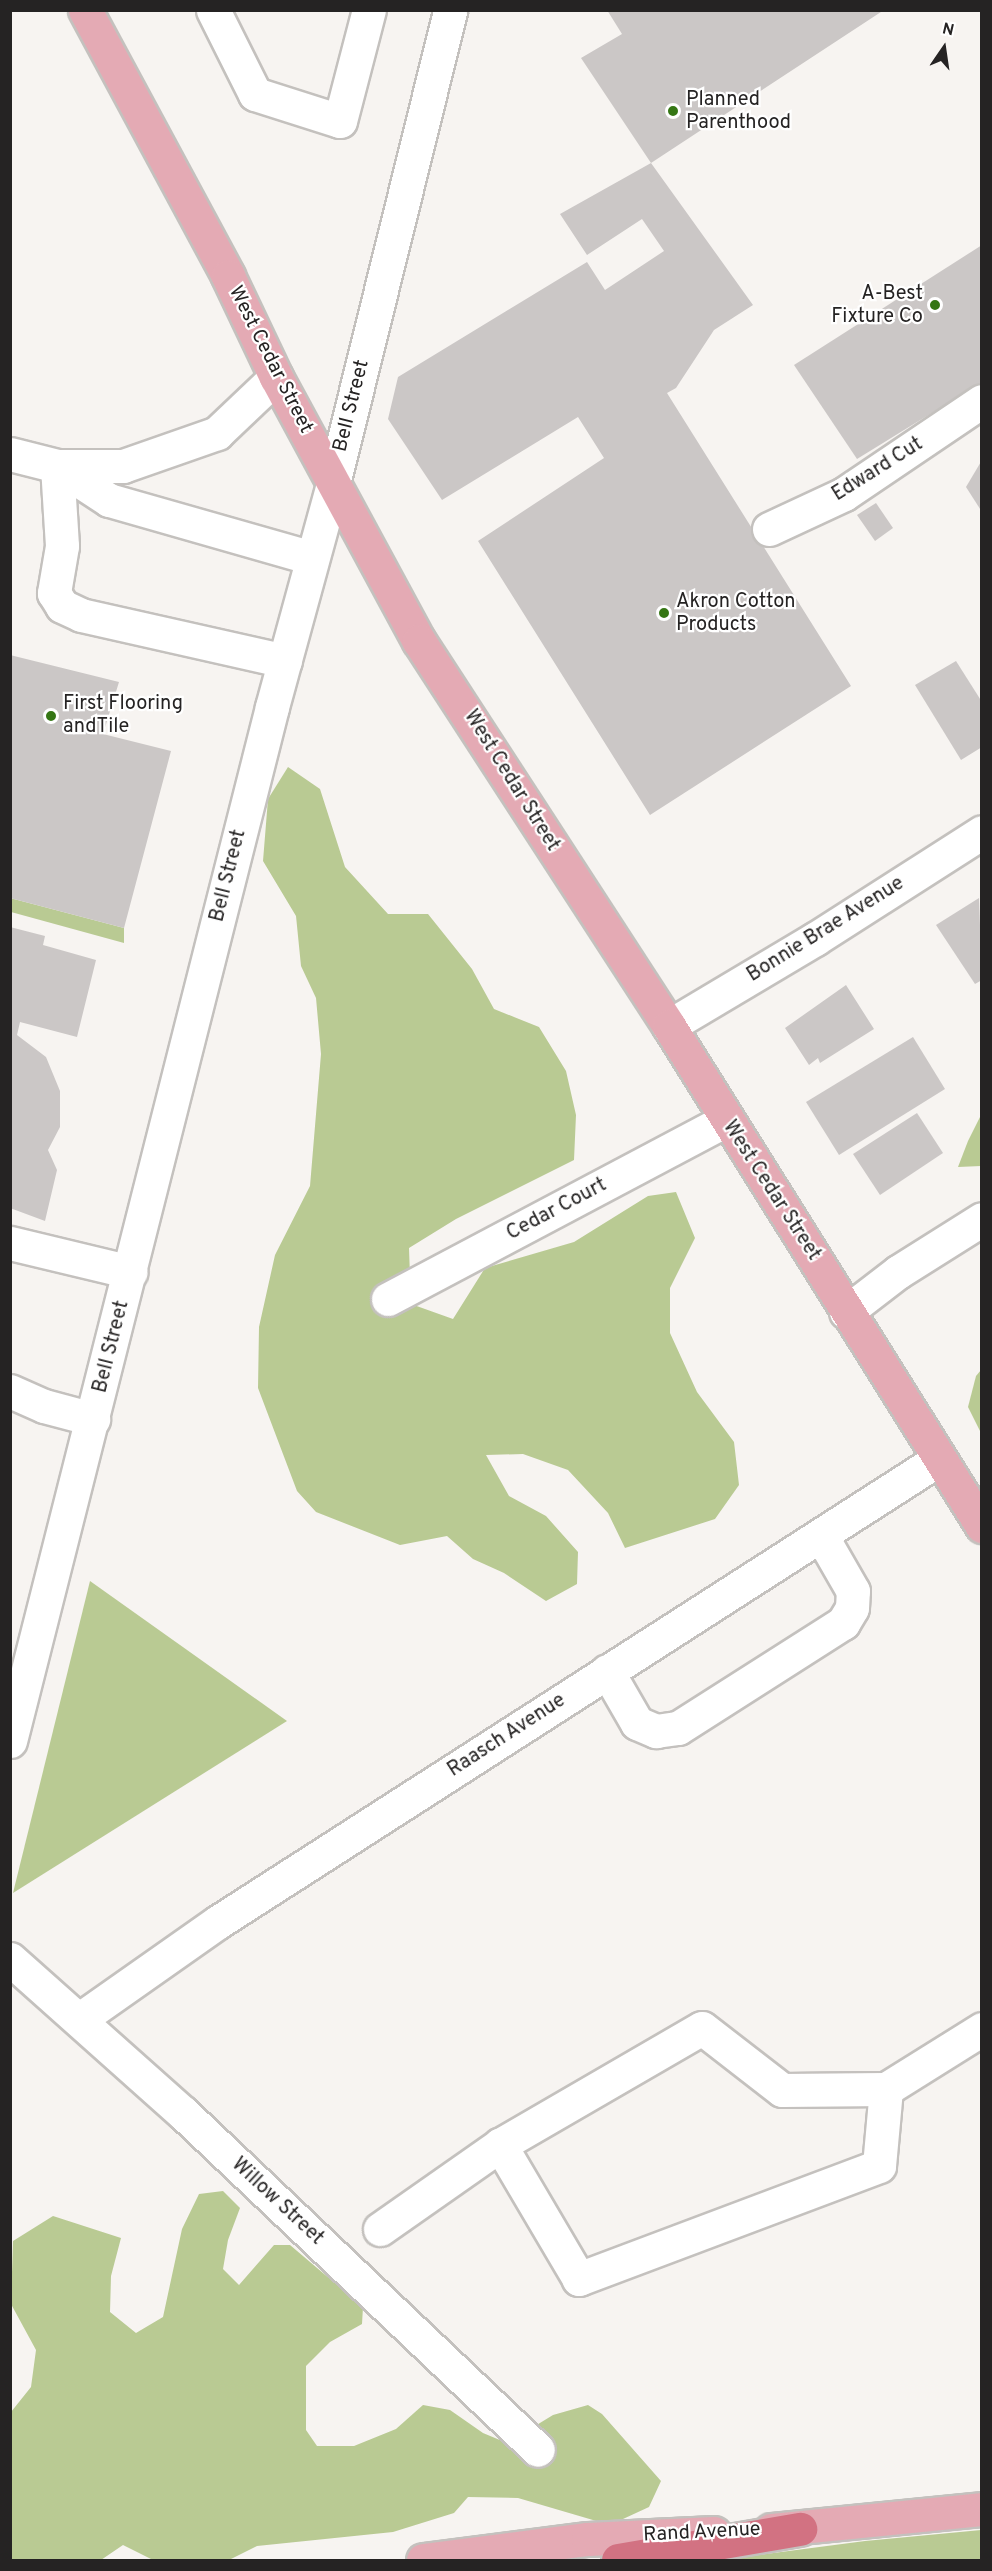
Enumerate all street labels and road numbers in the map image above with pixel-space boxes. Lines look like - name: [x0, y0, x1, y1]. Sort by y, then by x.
- street label: West Cedar Street: [223, 282, 317, 438]
- street label: Bell Street: [329, 357, 375, 455]
- street label: Edward Cut: [828, 433, 928, 507]
- street label: West Cedar Street: [458, 706, 564, 856]
- street label: Bell Street: [206, 827, 252, 925]
- street label: Bonnie Brae Avenue: [743, 872, 909, 988]
- street label: West Cedar Street: [717, 1116, 825, 1266]
- street label: Cedar Court: [503, 1174, 611, 1246]
- street label: Bell Street: [89, 1298, 135, 1396]
- street label: Raasch Avenue: [443, 1689, 571, 1783]
- street label: Willow Street: [226, 2153, 328, 2251]
- street label: Rand Avenue: [642, 2518, 762, 2548]

